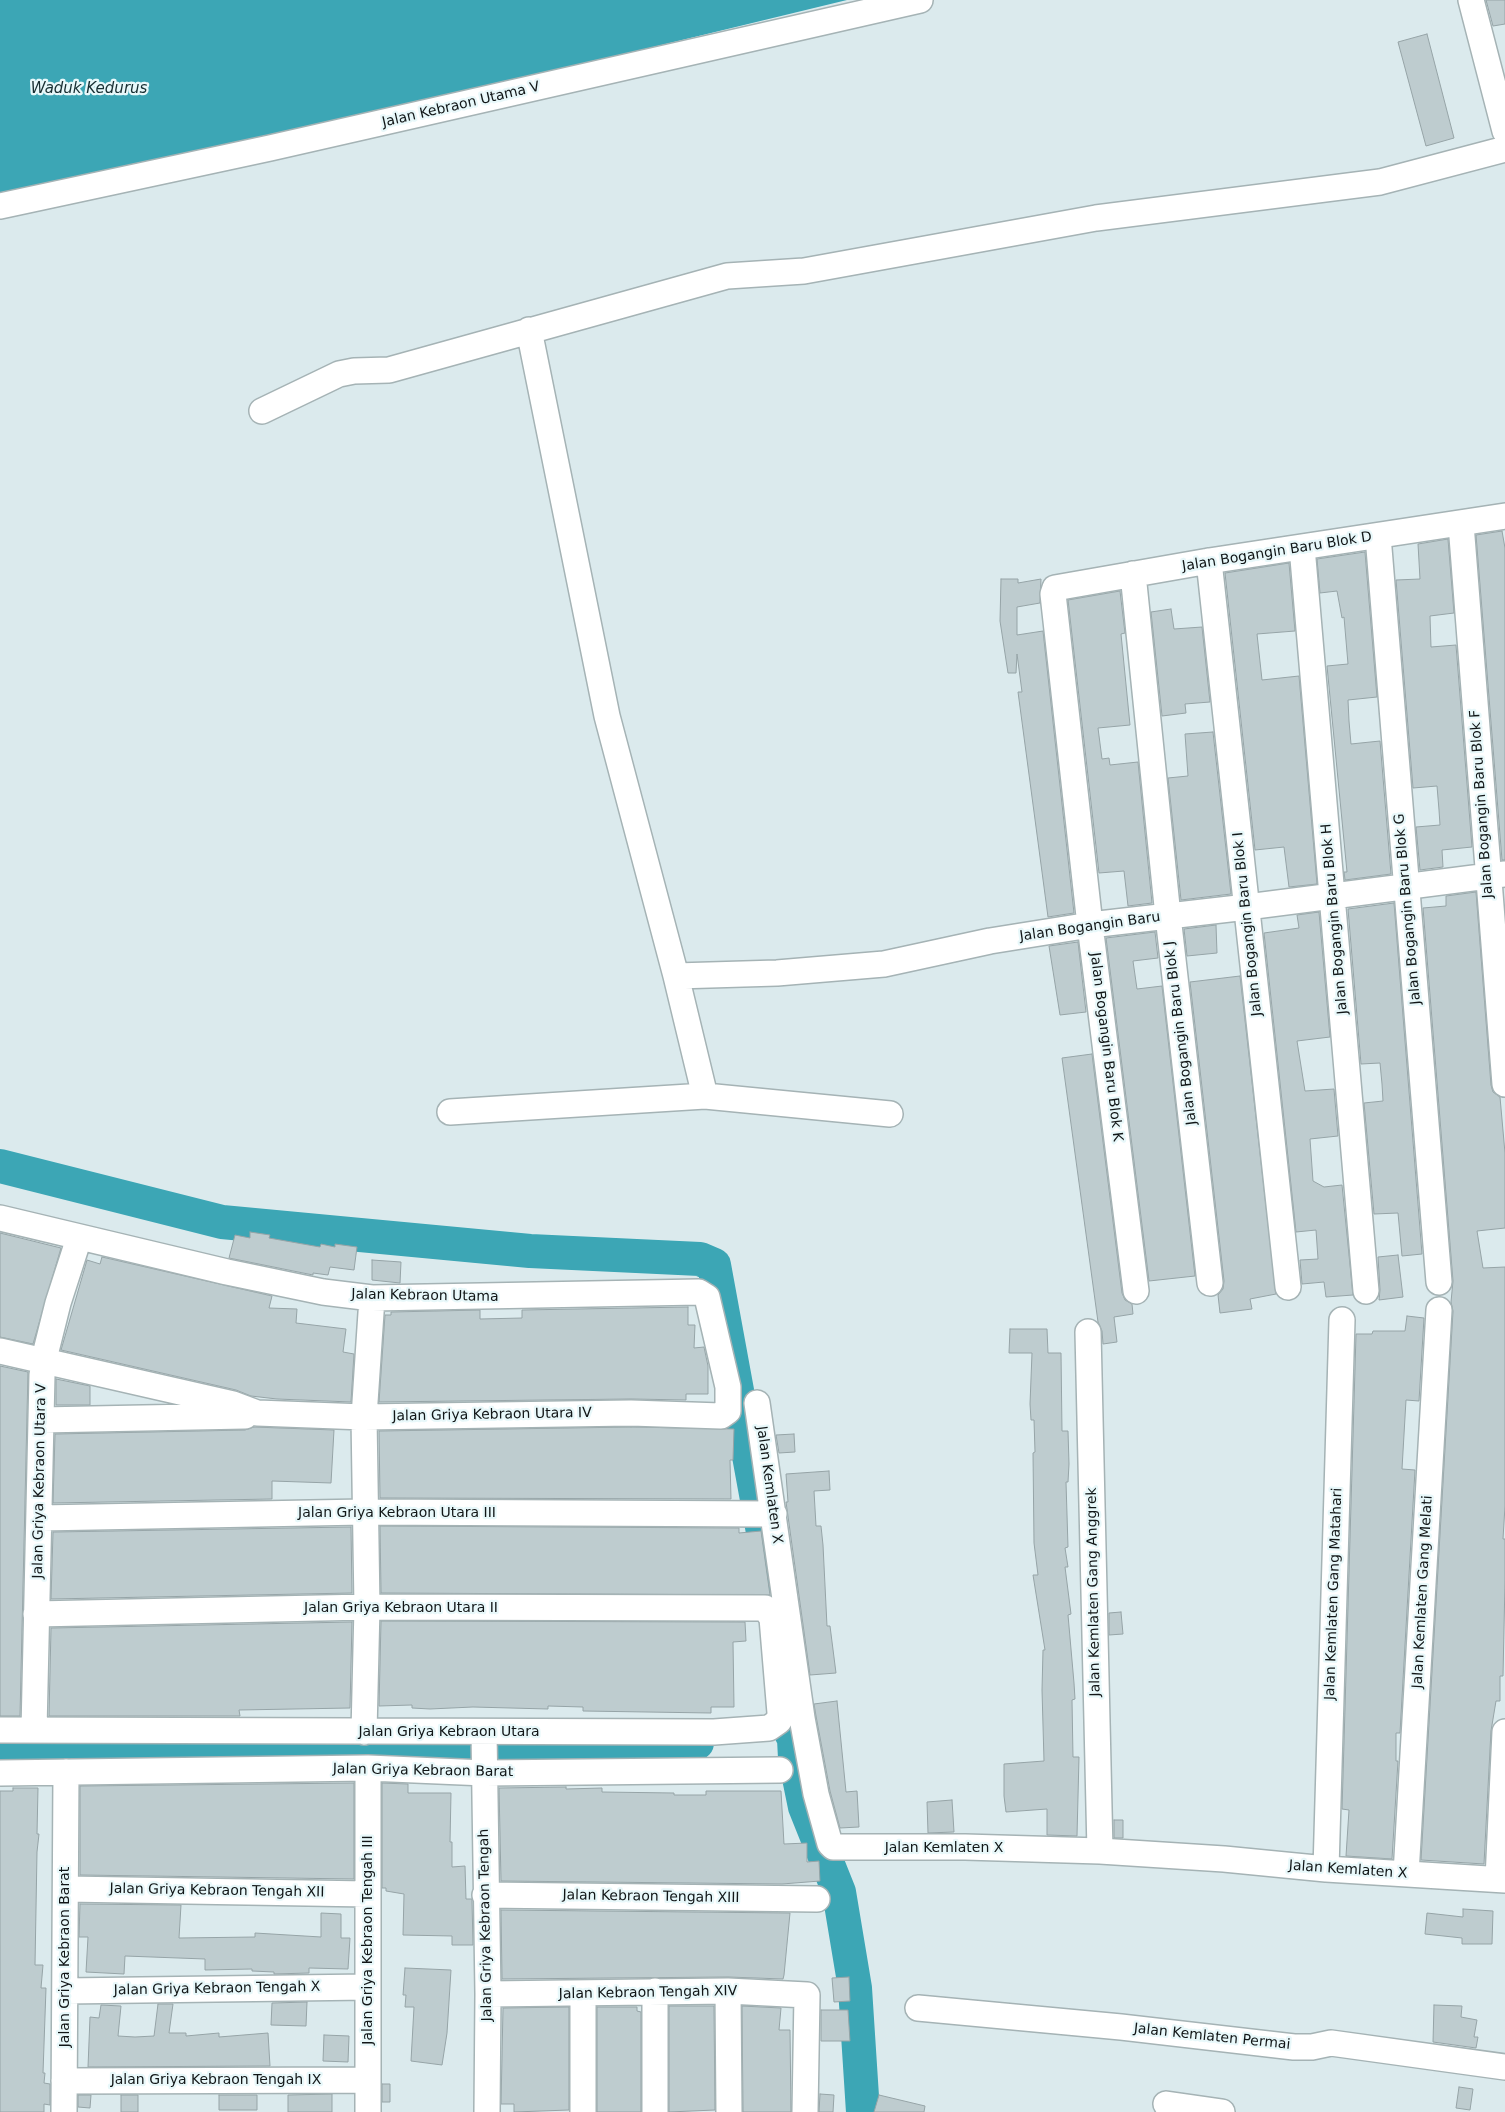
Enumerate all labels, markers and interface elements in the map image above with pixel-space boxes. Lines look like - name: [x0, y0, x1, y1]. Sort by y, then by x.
- street label: Jalan Kebraon Utama V: [381, 79, 541, 131]
- water label: Waduk Kedurus: [31, 80, 147, 98]
- street label: Jalan Bogangin Baru Blok D: [1181, 529, 1373, 575]
- street label: Jalan Bogangin Baru Blok F: [1467, 709, 1497, 899]
- street label: Jalan Bogangin Baru Blok G: [1391, 813, 1425, 1005]
- street label: Jalan Bogangin Baru Blok H: [1318, 823, 1352, 1015]
- street label: Jalan Bogangin Baru Blok I: [1230, 831, 1266, 1017]
- street label: Jalan Bogangin Baru: [1019, 909, 1161, 945]
- street label: Jalan Bogangin Baru Blok J: [1161, 940, 1201, 1126]
- street label: Jalan Bogangin Baru Blok K: [1086, 952, 1126, 1142]
- street label: Jalan Kebraon Utama: [351, 1286, 499, 1306]
- street label: Jalan Griya Kebraon Utara V: [30, 1383, 50, 1579]
- street label: Jalan Griya Kebraon Utara IV: [392, 1405, 592, 1425]
- street label: Jalan Kemlaten X: [752, 1425, 786, 1545]
- street label: Jalan Kemlaten Gang Anggrek: [1084, 1487, 1104, 1697]
- street label: Jalan Kemlaten Gang Matahari: [1322, 1487, 1346, 1701]
- street label: Jalan Kemlaten Gang Melati: [1410, 1495, 1436, 1689]
- street label: Jalan Griya Kebraon Utara III: [298, 1505, 496, 1521]
- street label: Jalan Griya Kebraon Utara II: [304, 1600, 498, 1616]
- street label: Jalan Griya Kebraon Utara: [358, 1724, 540, 1740]
- street label: Jalan Griya Kebraon Barat: [333, 1761, 513, 1781]
- street label: Jalan Griya Kebraon Tengah: [476, 1829, 496, 2021]
- street label: Jalan Griya Kebraon Tengah III: [360, 1835, 376, 2045]
- street label: Jalan Kemlaten X: [885, 1840, 1003, 1856]
- street label: Jalan Kemlaten X: [1288, 1857, 1408, 1883]
- street label: Jalan Griya Kebraon Barat: [57, 1867, 73, 2047]
- street label: Jalan Griya Kebraon Tengah XII: [109, 1881, 325, 1901]
- street label: Jalan Kebraon Tengah XIII: [562, 1887, 740, 1907]
- street label: Jalan Griya Kebraon Tengah X: [114, 1979, 320, 1999]
- street label: Jalan Kebraon Tengah XIV: [559, 1983, 737, 2003]
- street label: Jalan Kemlaten Permai: [1133, 2020, 1291, 2054]
- street label: Jalan Griya Kebraon Tengah IX: [111, 2072, 321, 2088]

